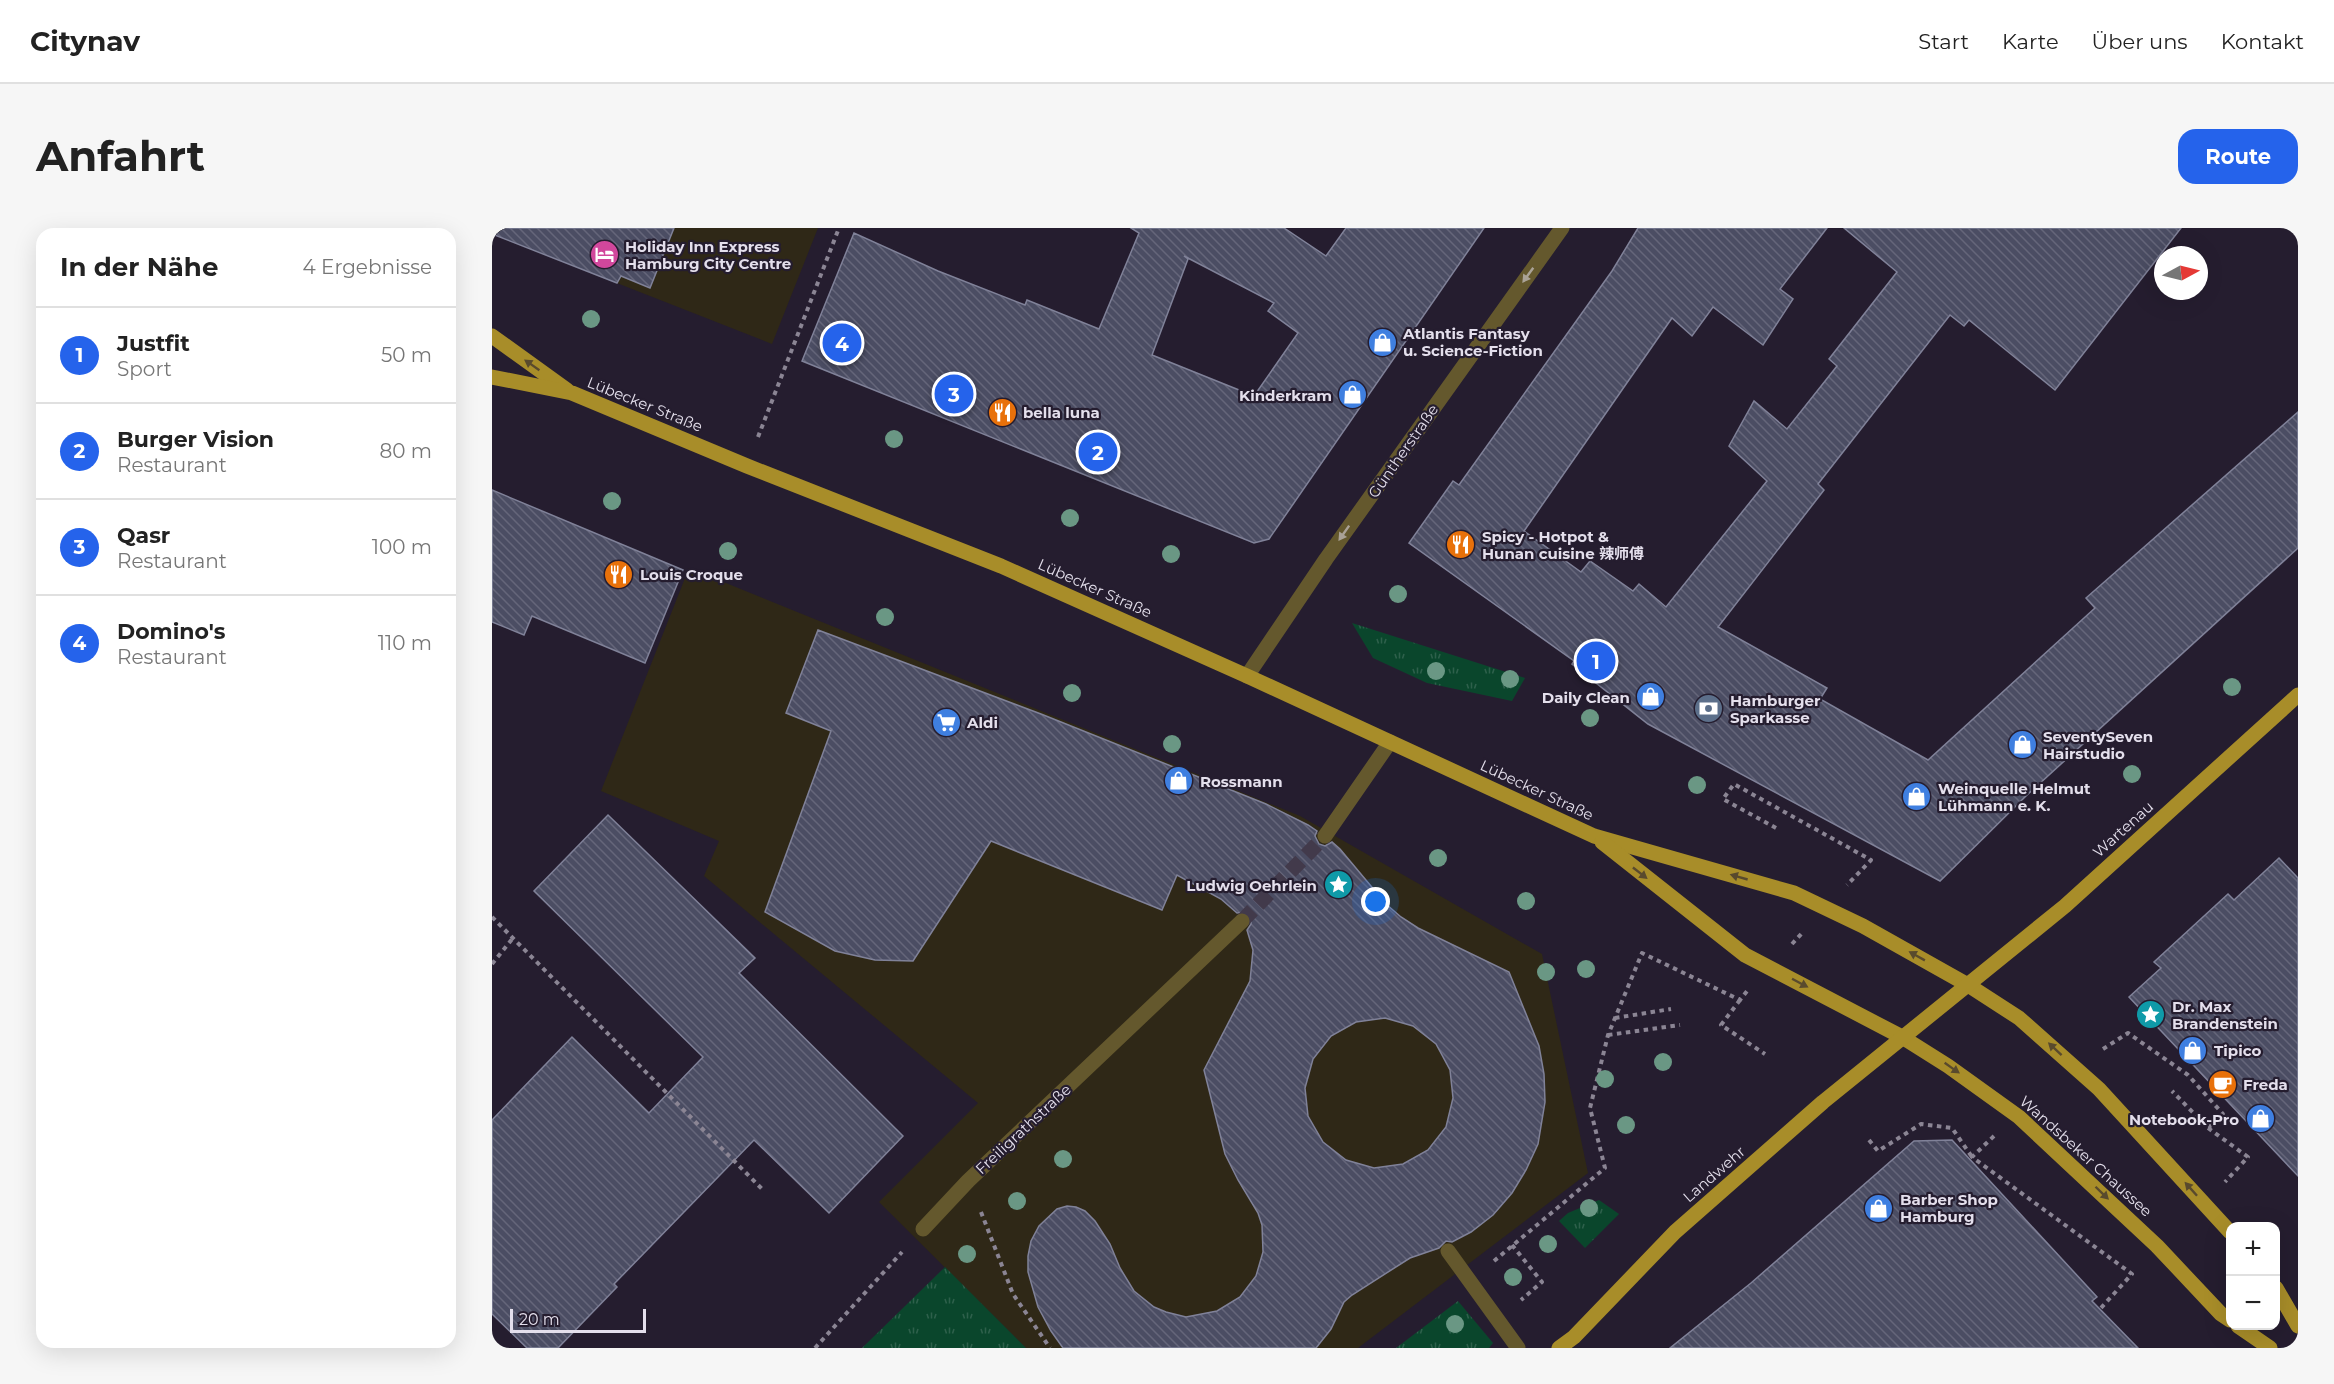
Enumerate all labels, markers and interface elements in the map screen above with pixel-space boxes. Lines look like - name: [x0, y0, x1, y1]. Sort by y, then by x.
- text: Citynav: [30, 24, 140, 58]
- text: Start: [1918, 29, 1969, 54]
- text: Karte: [2002, 29, 2059, 54]
- text: Über uns: [2092, 29, 2188, 54]
- text: Kontakt: [2221, 29, 2304, 54]
- button: Route: [2178, 129, 2298, 184]
- text: Anfahrt: [36, 130, 205, 182]
- place label: Holiday Inn Express Hamburg City Centre: [625, 237, 791, 273]
- hotel icon: Holiday Inn Express Hamburg City Centre: [588, 239, 620, 271]
- north arrow: [2154, 246, 2208, 300]
- text: In der Nähe: [60, 251, 218, 283]
- text: 4 Ergebnisse: [303, 255, 432, 279]
- one-way arrow: [1522, 267, 1534, 283]
- pin: 4: [822, 320, 862, 366]
- place label: Atlantis Fantasy u. Science-Fiction: [1402, 324, 1543, 360]
- shop icon: Atlantis Fantasy u. Science-Fiction: [1366, 326, 1398, 358]
- text: Justfit: [117, 330, 190, 357]
- text: 1: [76, 343, 83, 367]
- text: 50 m: [381, 343, 432, 367]
- text: Sport: [117, 357, 172, 381]
- one-way arrow: [524, 359, 540, 371]
- street label: Lübecker Straße: [585, 372, 705, 436]
- pin: 3: [934, 372, 974, 416]
- shop icon: Kinderkram: [1337, 379, 1369, 411]
- place label: Kinderkram: [1239, 386, 1332, 405]
- restaurant icon: bella luna: [986, 396, 1018, 428]
- street label: Güntherstraße: [1364, 401, 1442, 501]
- place label: bella luna: [1023, 403, 1100, 422]
- text: Burger Vision: [117, 426, 274, 453]
- pin: 2: [1078, 430, 1118, 474]
- text: 2: [74, 439, 85, 463]
- text: 80 m: [380, 439, 432, 463]
- text: Restaurant: [117, 453, 227, 477]
- text: Qasr: [117, 522, 170, 549]
- one-way arrow: [1339, 526, 1351, 541]
- place label: Spicy - Hotpot & Hunan cuisine 辣师傅: [1482, 527, 1644, 563]
- restaurant icon: Spicy - Hotpot & Hunan cuisine 辣师傅: [1445, 529, 1477, 561]
- text: 3: [74, 535, 85, 559]
- text: 100 m: [372, 535, 432, 559]
- text: Restaurant: [117, 549, 227, 573]
- street label: Lübecker Straße: [1035, 554, 1155, 622]
- restaurant icon: Louis Croque: [603, 558, 635, 590]
- place label: Louis Croque: [640, 565, 743, 584]
- text: Domino's: [117, 618, 225, 645]
- text: 4: [73, 631, 86, 655]
- text: 110 m: [378, 631, 432, 655]
- pin: 1: [1576, 638, 1616, 684]
- text: Restaurant: [117, 645, 227, 669]
- shop icon: Daily Clean: [1635, 681, 1667, 713]
- place label: Daily Clean: [1542, 688, 1630, 707]
- place label: Hamburger Sparkasse: [1730, 691, 1821, 727]
- bank icon: Hamburger Sparkasse: [1693, 693, 1725, 725]
- supermarket icon: Aldi: [930, 706, 962, 738]
- place label: Aldi: [966, 713, 998, 732]
- place label: SeventySeven Hairstudio: [2043, 727, 2153, 763]
- shop icon: SeventySeven Hairstudio: [2006, 729, 2038, 761]
- street label: Lübecker Straße: [1477, 755, 1597, 825]
- shop icon: Rossmann: [1163, 765, 1195, 797]
- place label: Rossmann: [1200, 772, 1283, 791]
- place label: Weinquelle Helmut Lühmann e. K.: [1938, 779, 2091, 815]
- shop icon: Weinquelle Helmut Lühmann e. K.: [1901, 781, 1933, 813]
- street label: Wartenau: [2089, 797, 2157, 861]
- one-way arrow: [1633, 866, 1648, 878]
- place icon: Ludwig Oehrlein: [1322, 869, 1354, 901]
- one-way arrow: [1730, 872, 1748, 882]
- place label: Ludwig Oehrlein: [1186, 876, 1317, 895]
- your location: [1361, 887, 1390, 916]
- one-way arrow: [1908, 951, 1925, 961]
- one-way arrow: [1792, 978, 1809, 988]
- place label: Dr. Max Brandenstein: [2172, 997, 2278, 1033]
- place icon: Dr. Max Brandenstein: [2135, 999, 2167, 1031]
- shop icon: Tipico: [2177, 1034, 2209, 1066]
- place label: Tipico: [2214, 1041, 2261, 1060]
- one-way arrow: [2048, 1042, 2063, 1056]
- one-way arrow: [1943, 1063, 1960, 1074]
- cafe icon: Freda: [2206, 1068, 2238, 1100]
- place label: Freda: [2243, 1075, 2288, 1094]
- street label: Freiligrathstraße: [971, 1080, 1075, 1178]
- street label: Wandsbeker Chaussee: [2016, 1091, 2156, 1221]
- shop icon: Notebook-Pro: [2244, 1103, 2276, 1135]
- place label: Notebook-Pro: [2129, 1110, 2239, 1129]
- street label: Landwehr: [1679, 1142, 1749, 1206]
- one-way arrow: [2185, 1182, 2198, 1197]
- one-way arrow: [2094, 1186, 2109, 1200]
- place label: Barber Shop Hamburg: [1900, 1190, 1998, 1226]
- shop icon: Barber Shop Hamburg: [1863, 1192, 1895, 1224]
- map controls: [2226, 1222, 2280, 1330]
- button: +: [2226, 1222, 2280, 1276]
- button: −: [2226, 1276, 2280, 1330]
- scale bar: [510, 1306, 646, 1334]
- text: 20 m: [519, 1310, 560, 1329]

